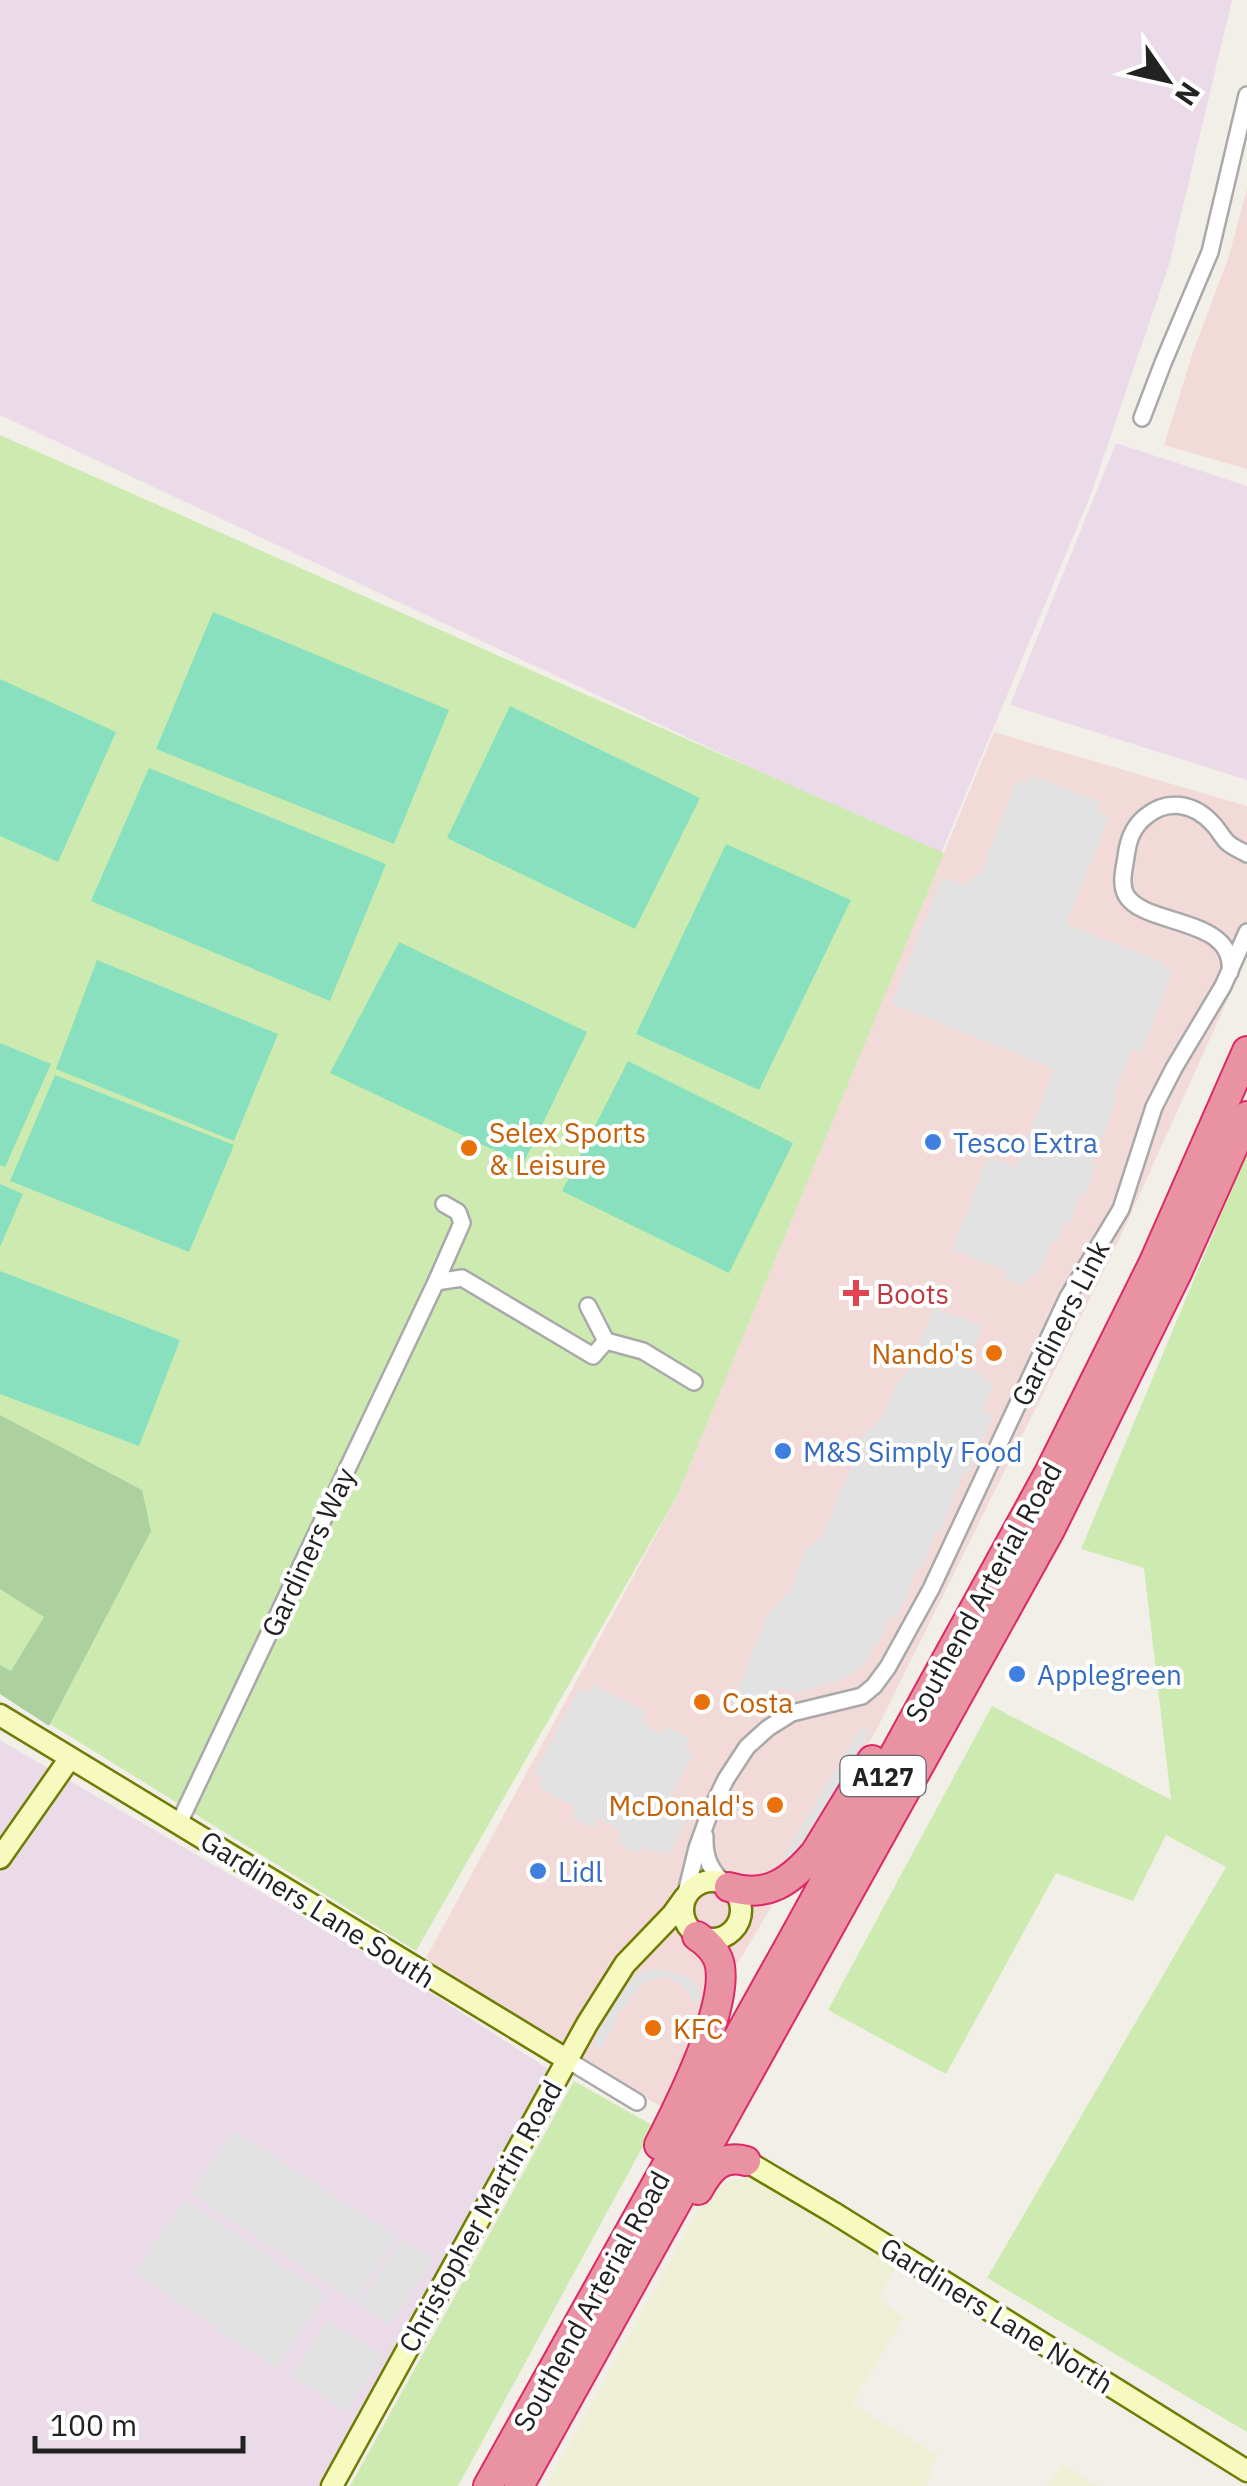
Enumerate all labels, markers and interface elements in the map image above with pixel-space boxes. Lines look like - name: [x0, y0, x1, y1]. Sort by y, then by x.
- north arrow: [1117, 30, 1217, 130]
- text: N: [1167, 76, 1209, 113]
- place label: Selex Sports & Leisure: [489, 1114, 646, 1183]
- place label: Tesco Extra: [953, 1124, 1098, 1161]
- marker: Tesco Extra: [922, 1131, 944, 1153]
- marker: Selex Sports & Leisure: [458, 1137, 480, 1159]
- street label: Gardiners Link: [1002, 1234, 1118, 1412]
- place label: Boots: [876, 1275, 949, 1312]
- marker: Boots: [845, 1282, 867, 1304]
- place label: Nando's: [872, 1335, 974, 1372]
- marker: Nando's: [983, 1342, 1005, 1364]
- place label: M&S Simply Food: [803, 1433, 1022, 1470]
- marker: M&S Simply Food: [772, 1440, 794, 1462]
- street label: Southend Arterial Road: [896, 1455, 1070, 1729]
- street label: Gardiners Way: [253, 1461, 363, 1643]
- place label: Applegreen: [1037, 1656, 1182, 1693]
- marker: Applegreen: [1006, 1663, 1028, 1685]
- place label: Costa: [722, 1684, 793, 1721]
- marker: Costa: [691, 1691, 713, 1713]
- road number: A127: [840, 1756, 926, 1796]
- place label: McDonald's: [609, 1787, 755, 1824]
- marker: McDonald's: [764, 1794, 786, 1816]
- street label: Gardiners Lane South: [194, 1822, 442, 1996]
- place label: Lidl: [558, 1853, 603, 1890]
- marker: Lidl: [527, 1860, 549, 1882]
- place label: KFC: [673, 2010, 723, 2047]
- marker: KFC: [642, 2017, 664, 2039]
- street label: Christopher Martin Road: [390, 2073, 570, 2359]
- street label: Southend Arterial Road: [504, 2164, 678, 2438]
- street label: Gardiners Lane North: [874, 2228, 1120, 2402]
- scale bar: [35, 2391, 242, 2453]
- text: 100 m: [50, 2405, 137, 2444]

